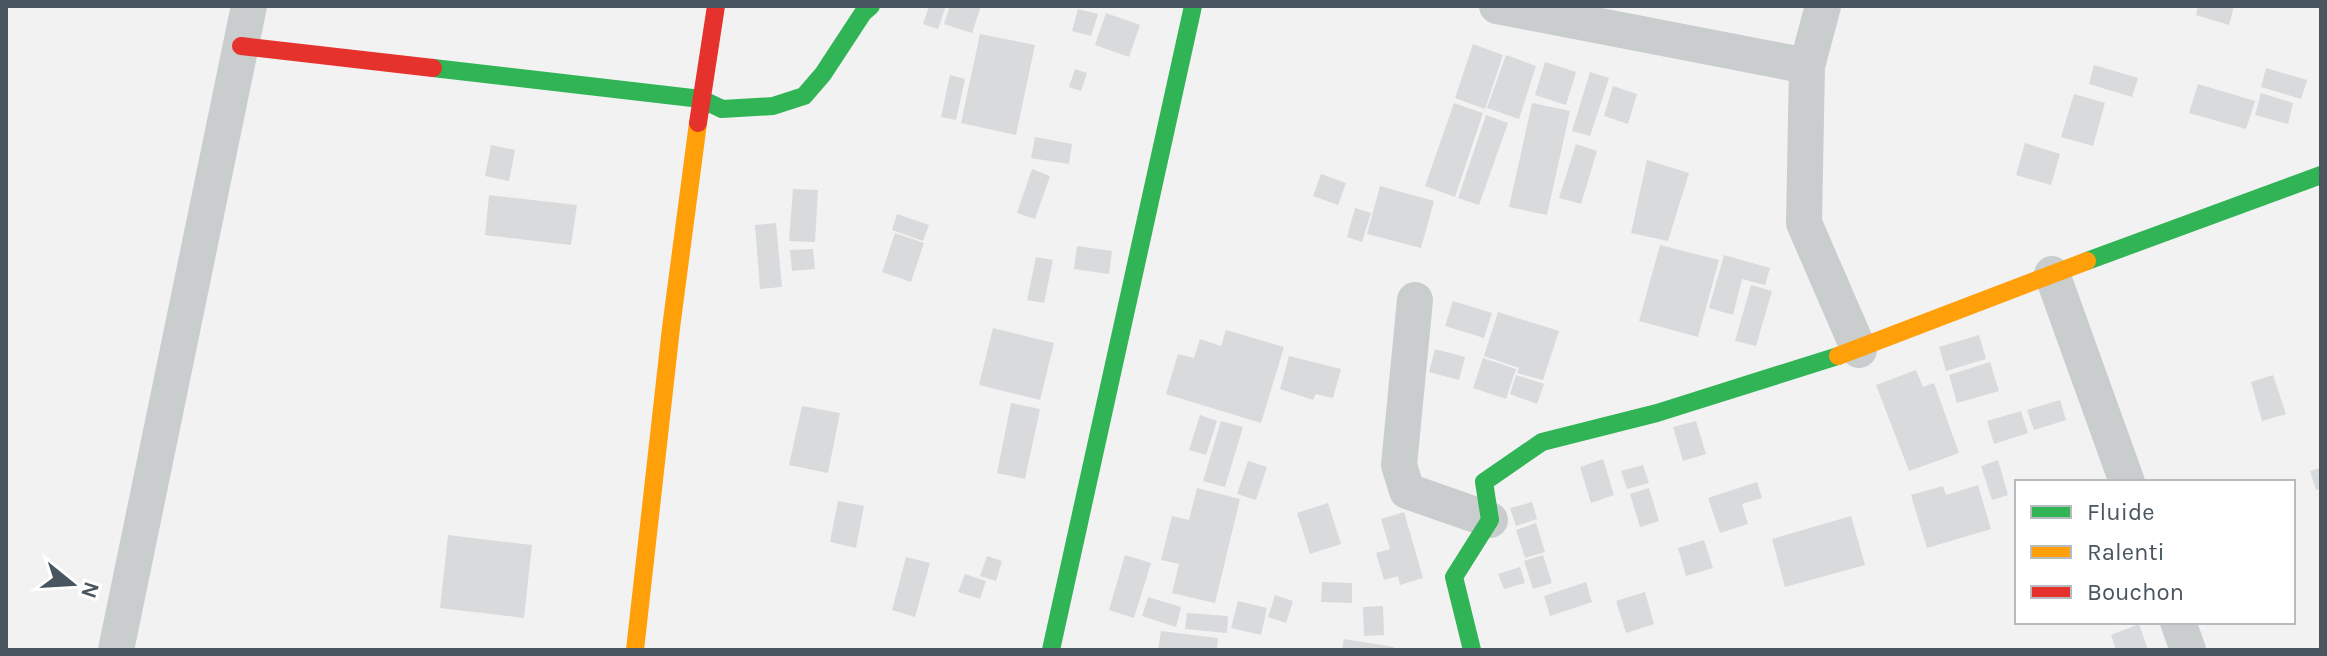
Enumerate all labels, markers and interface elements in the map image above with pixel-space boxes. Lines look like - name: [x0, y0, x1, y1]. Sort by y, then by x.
- legend: [2015, 480, 2295, 624]
- text: Fluide: [2087, 498, 2155, 526]
- text: Ralenti: [2087, 538, 2165, 566]
- north arrow: [32, 544, 112, 624]
- text: N: [75, 578, 105, 601]
- text: Bouchon: [2087, 578, 2184, 606]

